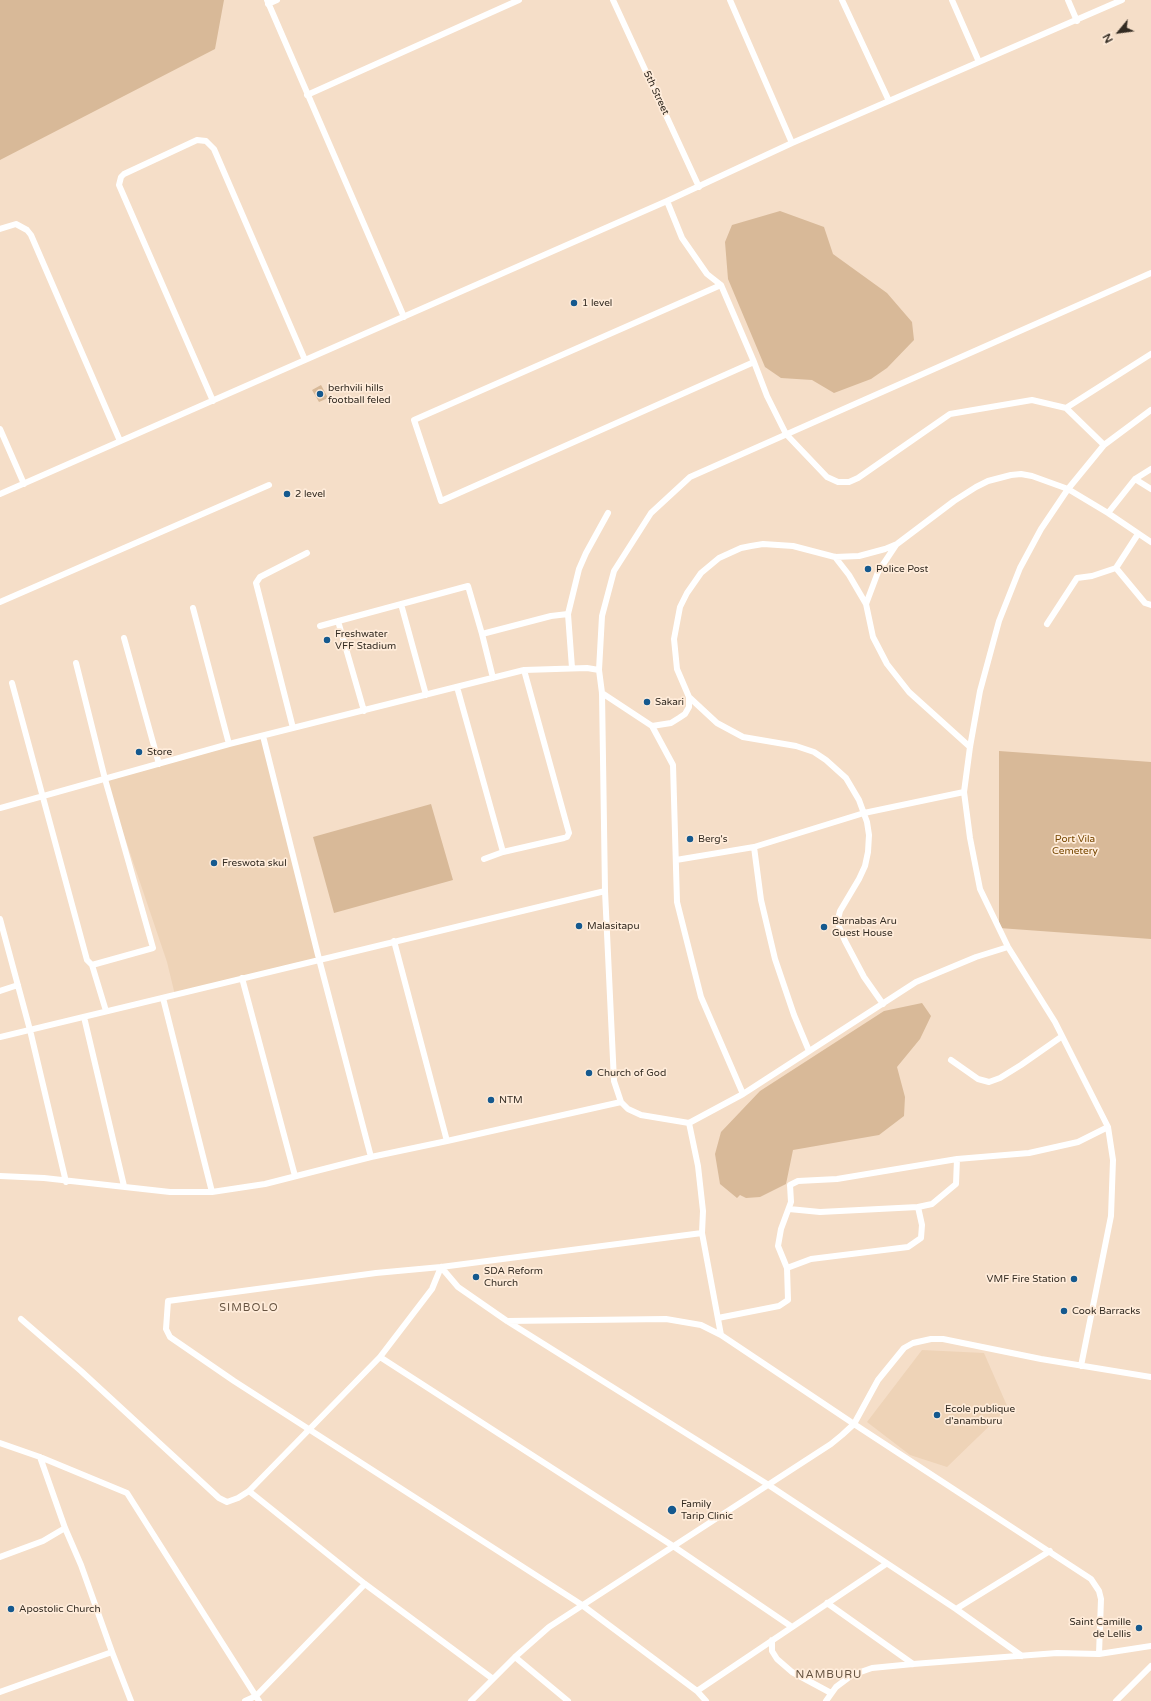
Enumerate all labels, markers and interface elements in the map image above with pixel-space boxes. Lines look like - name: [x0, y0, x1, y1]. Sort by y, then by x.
- north arrow: [1099, 12, 1139, 52]
- text: N: [1100, 31, 1116, 45]
- street label: 5th Street: [641, 69, 671, 117]
- place label: 1 level: [582, 297, 612, 309]
- marker: 1 level: [569, 298, 579, 308]
- place label: berhvili hills football feled: [328, 382, 391, 406]
- marker: berhvili hills football feled: [315, 389, 325, 399]
- place label: 2 level: [295, 488, 325, 500]
- marker: 2 level: [282, 489, 292, 499]
- place label: Police Post: [876, 563, 928, 575]
- marker: Police Post: [863, 564, 873, 574]
- place label: Freshwater VFF Stadium: [335, 628, 396, 652]
- marker: Freshwater VFF Stadium: [322, 635, 332, 645]
- place label: Sakari: [655, 696, 684, 708]
- marker: Sakari: [642, 697, 652, 707]
- place label: Store: [147, 746, 172, 758]
- marker: Store: [134, 747, 144, 757]
- place label: Berg's: [698, 833, 728, 845]
- park label: Port Vila Cemetery: [1052, 833, 1098, 856]
- marker: Berg's: [685, 834, 695, 844]
- place label: Freswota skul: [222, 857, 287, 869]
- marker: Freswota skul: [209, 858, 219, 868]
- place label: Barnabas Aru Guest House: [832, 915, 897, 938]
- place label: Malasitapu: [587, 920, 640, 932]
- marker: Malasitapu: [574, 921, 584, 931]
- marker: Barnabas Aru Guest House: [819, 922, 829, 932]
- place label: Church of God: [597, 1067, 666, 1079]
- marker: Church of God: [584, 1068, 594, 1078]
- place label: NTM: [499, 1094, 523, 1106]
- marker: NTM: [486, 1095, 496, 1105]
- place label: SDA Reform Church: [484, 1265, 543, 1288]
- marker: SDA Reform Church: [471, 1272, 481, 1282]
- place label: VMF Fire Station: [987, 1273, 1066, 1285]
- marker: VMF Fire Station: [1069, 1274, 1079, 1284]
- district label: SIMBOLO: [219, 1301, 279, 1315]
- place label: Cook Barracks: [1072, 1305, 1140, 1317]
- marker: Cook Barracks: [1059, 1306, 1069, 1316]
- place label: Ecole publique d'anamburu: [945, 1403, 1015, 1426]
- marker: Ecole publique d'anamburu: [932, 1410, 942, 1420]
- place label: Family Tarip Clinic: [681, 1498, 733, 1522]
- marker: Family Tarip Clinic: [666, 1504, 678, 1516]
- place label: Apostolic Church: [19, 1603, 100, 1615]
- marker: Apostolic Church: [6, 1604, 16, 1614]
- place label: Saint Camille de Lellis: [1069, 1616, 1131, 1640]
- marker: Saint Camille de Lellis: [1134, 1623, 1144, 1633]
- district label: NAMBURU: [796, 1668, 862, 1682]

